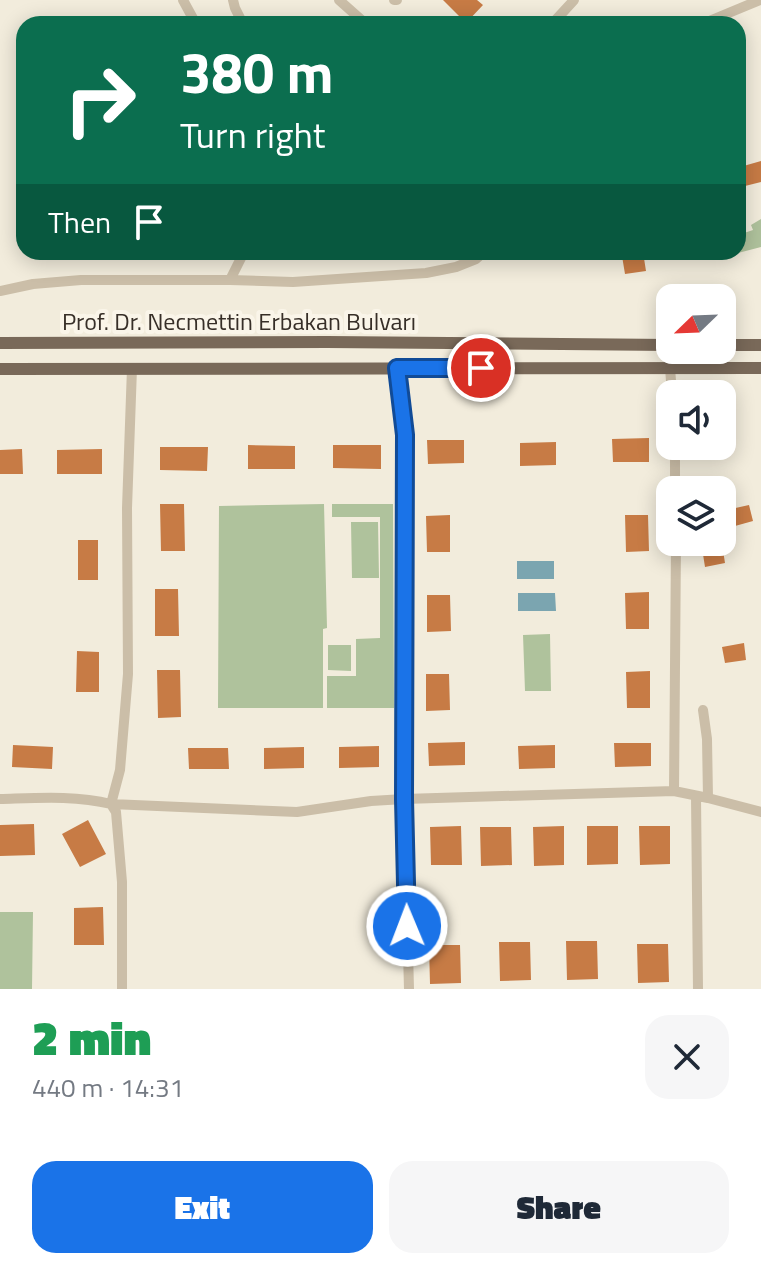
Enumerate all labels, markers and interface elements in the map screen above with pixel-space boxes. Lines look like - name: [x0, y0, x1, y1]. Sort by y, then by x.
- text: 380 m: [180, 30, 333, 115]
- icon: right: [48, 48, 152, 152]
- text: Turn right: [180, 107, 325, 162]
- text: Then: [48, 199, 111, 245]
- icon: arrive: [127, 200, 171, 244]
- north arrow: [656, 284, 736, 364]
- map controls: [656, 284, 736, 556]
- street label: Prof. Dr. Necmettin Erbakan Bulvarı: [62, 303, 416, 339]
- pin: [447, 334, 515, 402]
- icon: arrive: [459, 346, 503, 390]
- button: sound: [656, 380, 736, 460]
- button: layers: [656, 476, 736, 556]
- position arrow: [365, 884, 449, 968]
- text: 2 min: [32, 1001, 151, 1074]
- button: close: [645, 1015, 729, 1099]
- text: 440 m · 14:31: [32, 1068, 184, 1107]
- button: Exit: [32, 1161, 373, 1253]
- button: Share: [389, 1161, 729, 1253]

